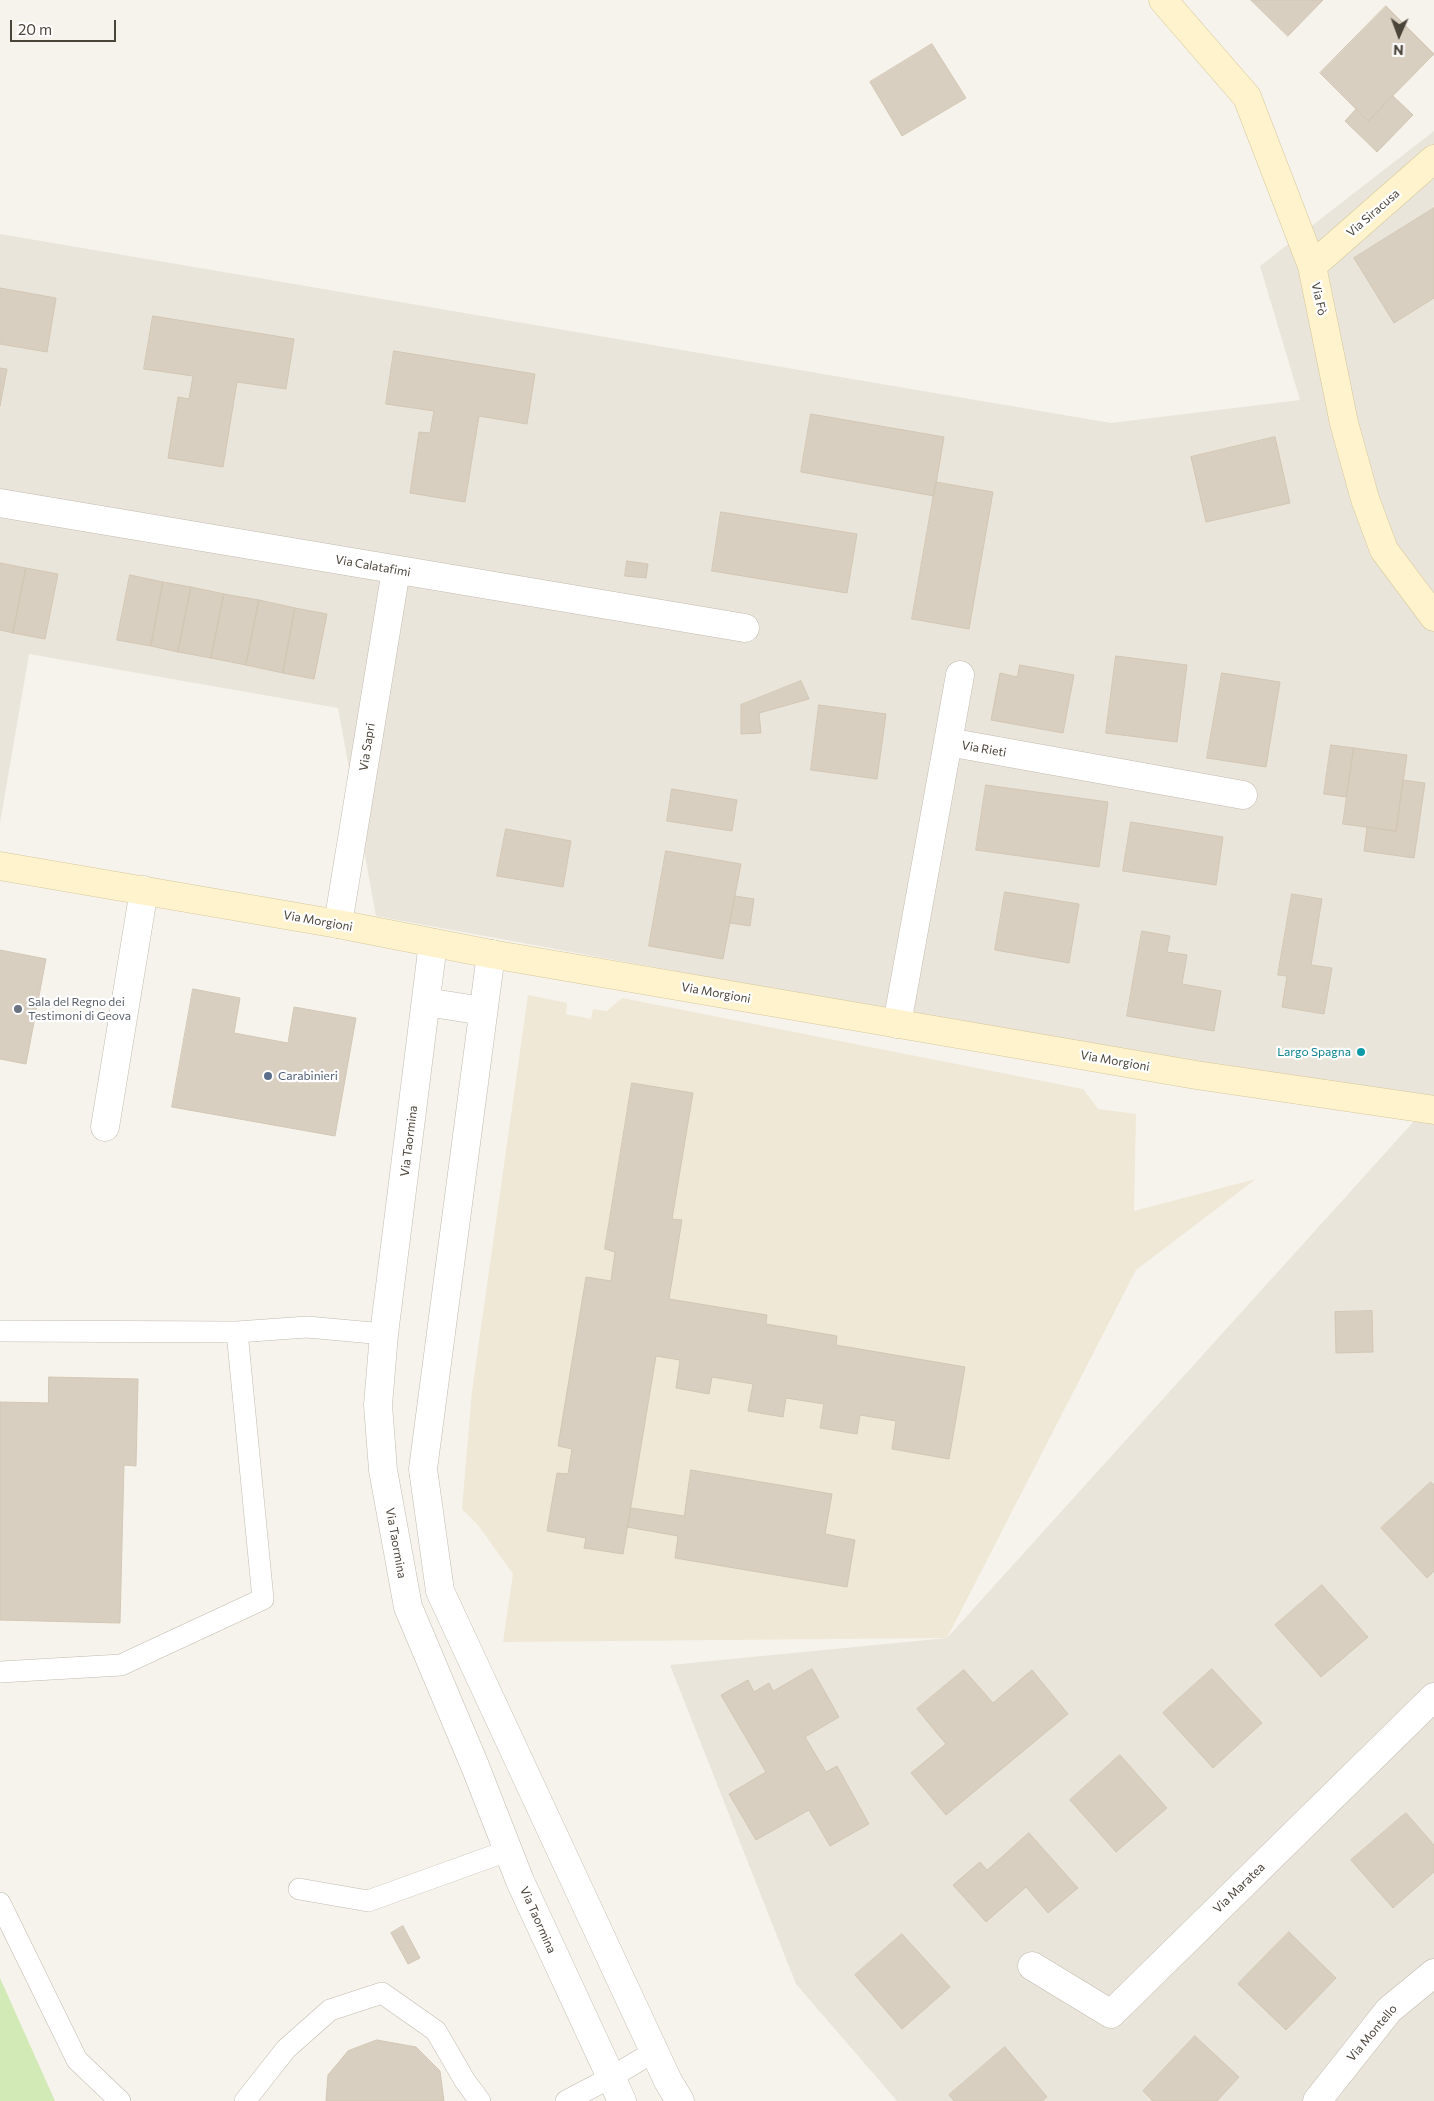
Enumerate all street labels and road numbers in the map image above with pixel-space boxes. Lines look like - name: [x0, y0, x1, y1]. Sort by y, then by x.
- street label: Via Siracusa: [1344, 186, 1402, 240]
- street label: Via Fò: [1308, 281, 1330, 317]
- street label: Via Calatafimi: [334, 552, 412, 580]
- street label: Via Sapri: [356, 722, 378, 772]
- street label: Via Rieti: [960, 738, 1008, 760]
- street label: Via Morgioni: [282, 908, 354, 934]
- street label: Via Morgioni: [680, 980, 752, 1006]
- street label: Via Morgioni: [1079, 1048, 1151, 1074]
- street label: Via Taormina: [397, 1105, 421, 1177]
- street label: Via Taormina: [383, 1507, 409, 1579]
- street label: Via Maratea: [1210, 1860, 1268, 1916]
- street label: Via Taormina: [517, 1884, 559, 1956]
- street label: Via Montello: [1344, 2002, 1400, 2064]

